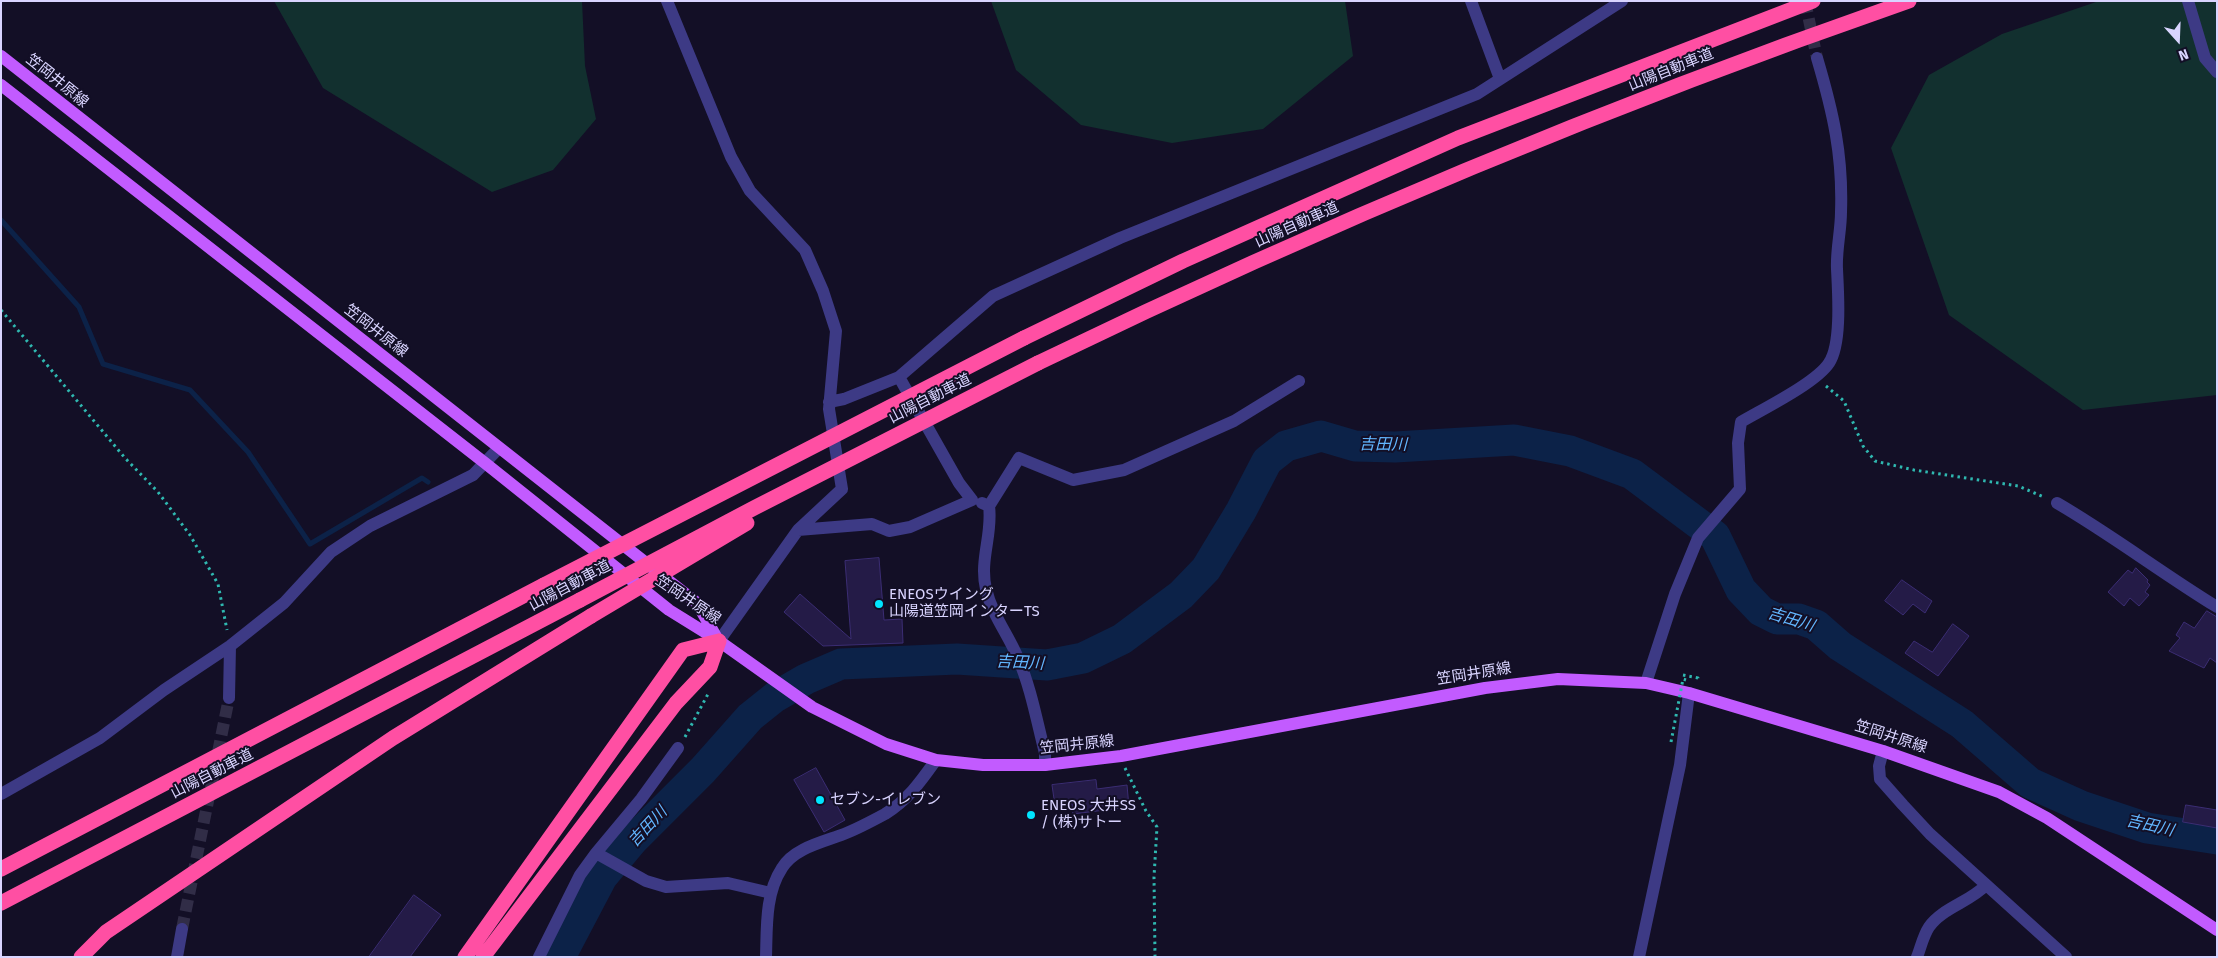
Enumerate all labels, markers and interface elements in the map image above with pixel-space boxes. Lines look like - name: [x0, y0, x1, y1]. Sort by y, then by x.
- north arrow: [2153, 15, 2203, 65]
- street label: 山陽自動車道: [1626, 45, 1716, 95]
- text: N: [2176, 45, 2191, 64]
- street label: 笠岡井原線: [22, 50, 92, 112]
- street label: 山陽自動車道: [1252, 198, 1342, 252]
- street label: 笠岡井原線: [341, 301, 411, 361]
- street label: 山陽自動車道: [886, 371, 974, 427]
- water label: 吉田川: [1359, 435, 1407, 455]
- street label: 山陽自動車道: [526, 557, 614, 615]
- street label: 笠岡井原線: [652, 572, 724, 628]
- place label: ENEOSウイング 山陽道笠岡インターTS: [889, 586, 1040, 621]
- marker: ENEOSウイング 山陽道笠岡インターTS: [873, 598, 885, 610]
- water label: 吉田川: [1765, 604, 1817, 636]
- water label: 吉田川: [996, 652, 1044, 674]
- street label: 笠岡井原線: [1436, 659, 1512, 689]
- street label: 笠岡井原線: [1853, 717, 1929, 757]
- street label: 笠岡井原線: [1039, 732, 1115, 758]
- street label: 山陽自動車道: [168, 746, 256, 802]
- place label: セブン-イレブン: [830, 791, 941, 809]
- marker: セブン-イレブン: [814, 794, 826, 806]
- place label: ENEOS 大井SS / (株)サトー: [1041, 797, 1136, 832]
- water label: 吉田川: [625, 803, 671, 851]
- marker: ENEOS 大井SS / (株)サトー: [1025, 809, 1037, 821]
- water label: 吉田川: [2124, 811, 2176, 841]

